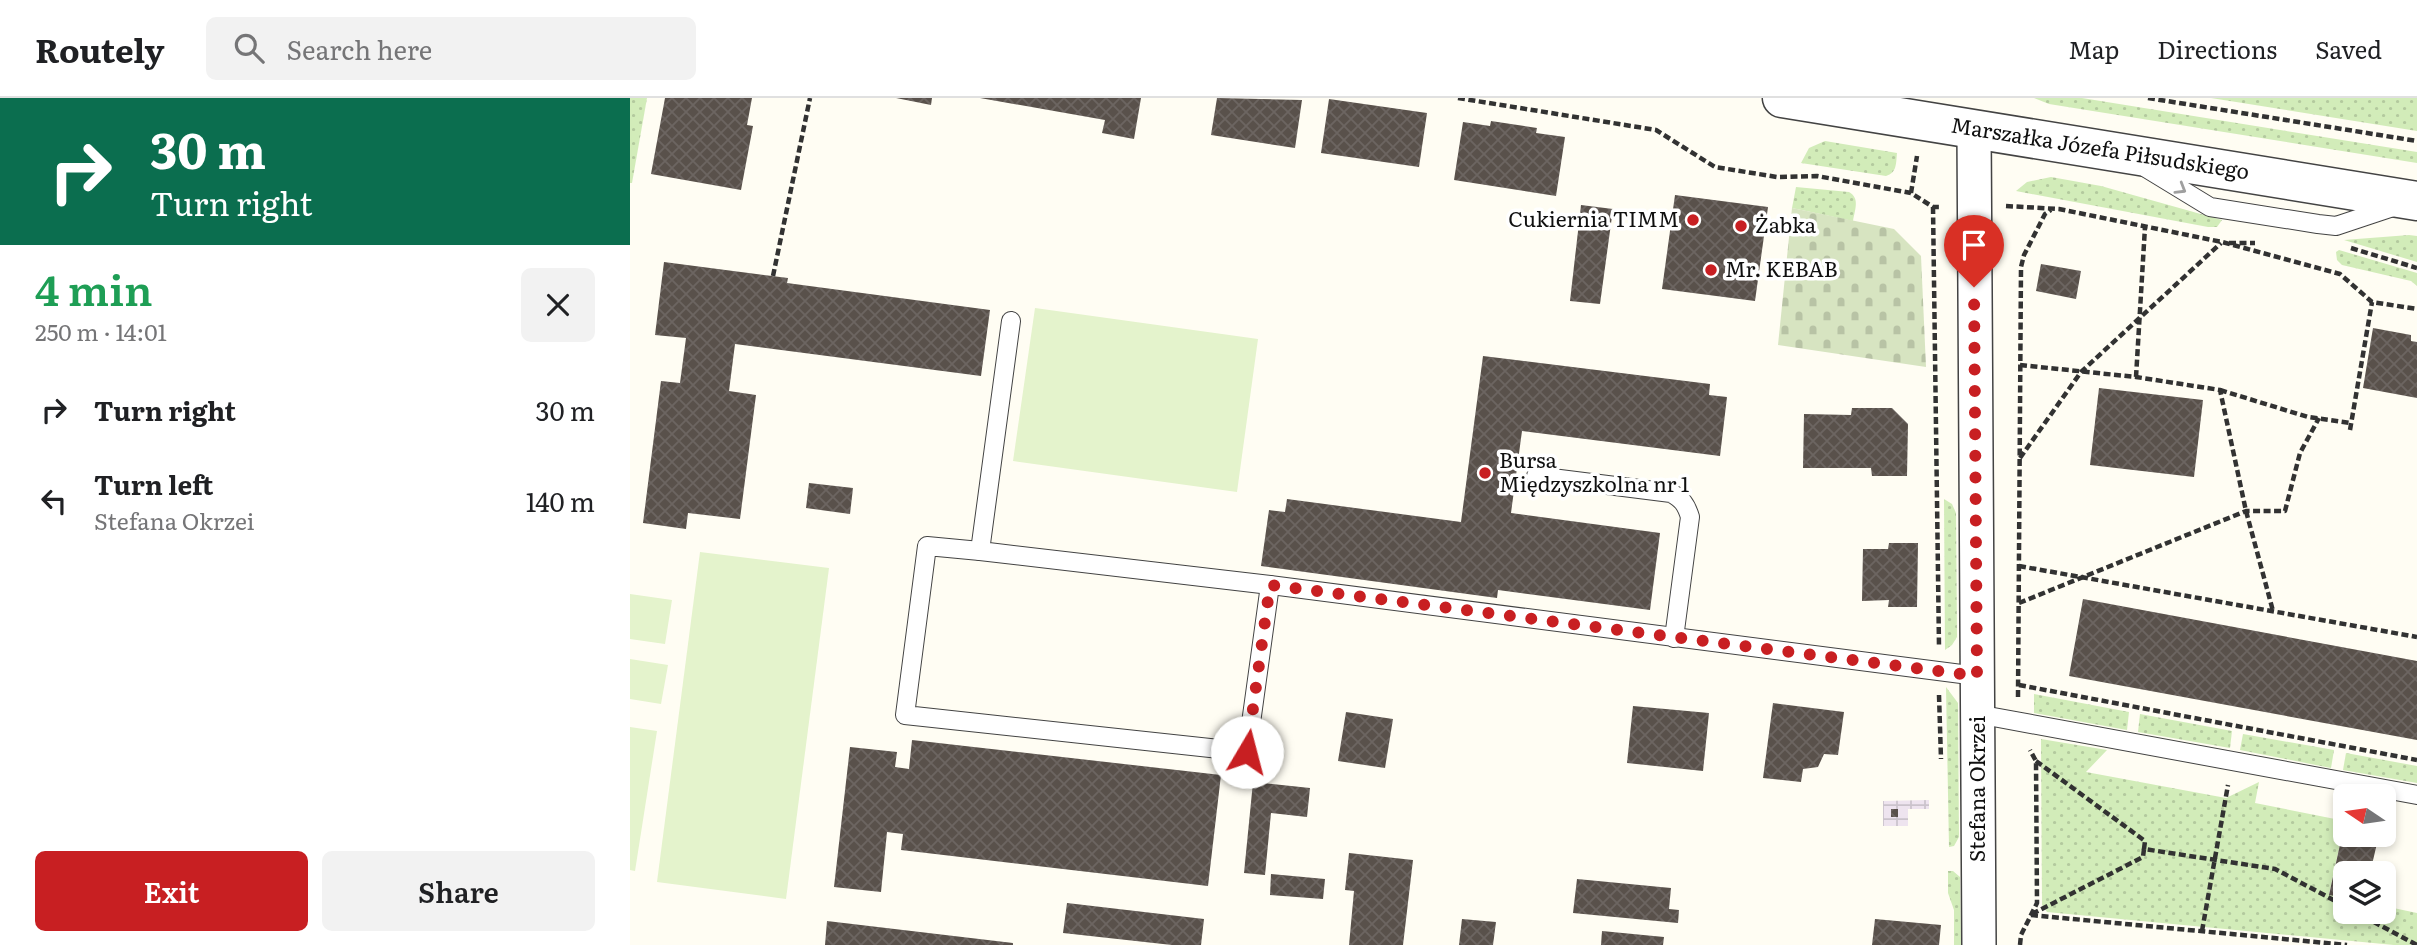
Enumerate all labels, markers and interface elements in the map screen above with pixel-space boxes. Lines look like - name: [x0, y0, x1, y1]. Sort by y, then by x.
- search box: [206, 17, 696, 80]
- text: Routely: [35, 24, 164, 73]
- icon: search: [230, 29, 268, 67]
- text: Search here: [286, 29, 432, 68]
- text: Map: [2068, 31, 2119, 66]
- text: Directions: [2157, 31, 2277, 66]
- text: Saved: [2315, 31, 2382, 66]
- street label: Marszałka Józefa Piłsudskiego: [1949, 108, 2252, 185]
- text: 30 m: [150, 111, 266, 184]
- icon: right: [35, 126, 126, 217]
- text: Turn right: [150, 178, 312, 226]
- one-way arrow: [2173, 180, 2186, 193]
- place label: Cukiernia TIMM: [1508, 202, 1679, 233]
- place label: Żabka: [1755, 208, 1817, 239]
- marker: Cukiernia TIMM: [1685, 212, 1701, 228]
- pin: [1944, 215, 2004, 287]
- marker: Żabka: [1733, 218, 1749, 234]
- icon: arrive: [1955, 226, 1993, 264]
- place label: Mr. KEBAB: [1725, 252, 1838, 283]
- text: 4 min: [35, 257, 153, 319]
- marker: Mr. KEBAB: [1703, 262, 1719, 278]
- button: close: [521, 268, 595, 342]
- text: 250 m · 14:01: [35, 314, 167, 348]
- text: Turn right: [94, 390, 236, 429]
- text: 30 m: [535, 390, 595, 429]
- icon: right: [35, 391, 73, 429]
- place label: Bursa Międzyszkolna nr 1: [1499, 443, 1690, 498]
- text: Turn left: [94, 464, 213, 503]
- marker: Bursa Międzyszkolna nr 1: [1477, 465, 1493, 481]
- text: 140 m: [526, 481, 595, 520]
- icon: left: [35, 482, 73, 520]
- text: Stefana Okrzei: [94, 503, 255, 537]
- position arrow: [1210, 715, 1284, 789]
- street label: Stefana Okrzei: [1960, 716, 1991, 862]
- north arrow: [2333, 784, 2396, 847]
- map controls: [2333, 784, 2396, 924]
- button: Exit: [35, 851, 308, 931]
- button: Share: [322, 851, 595, 931]
- button: layers: [2333, 861, 2396, 924]

